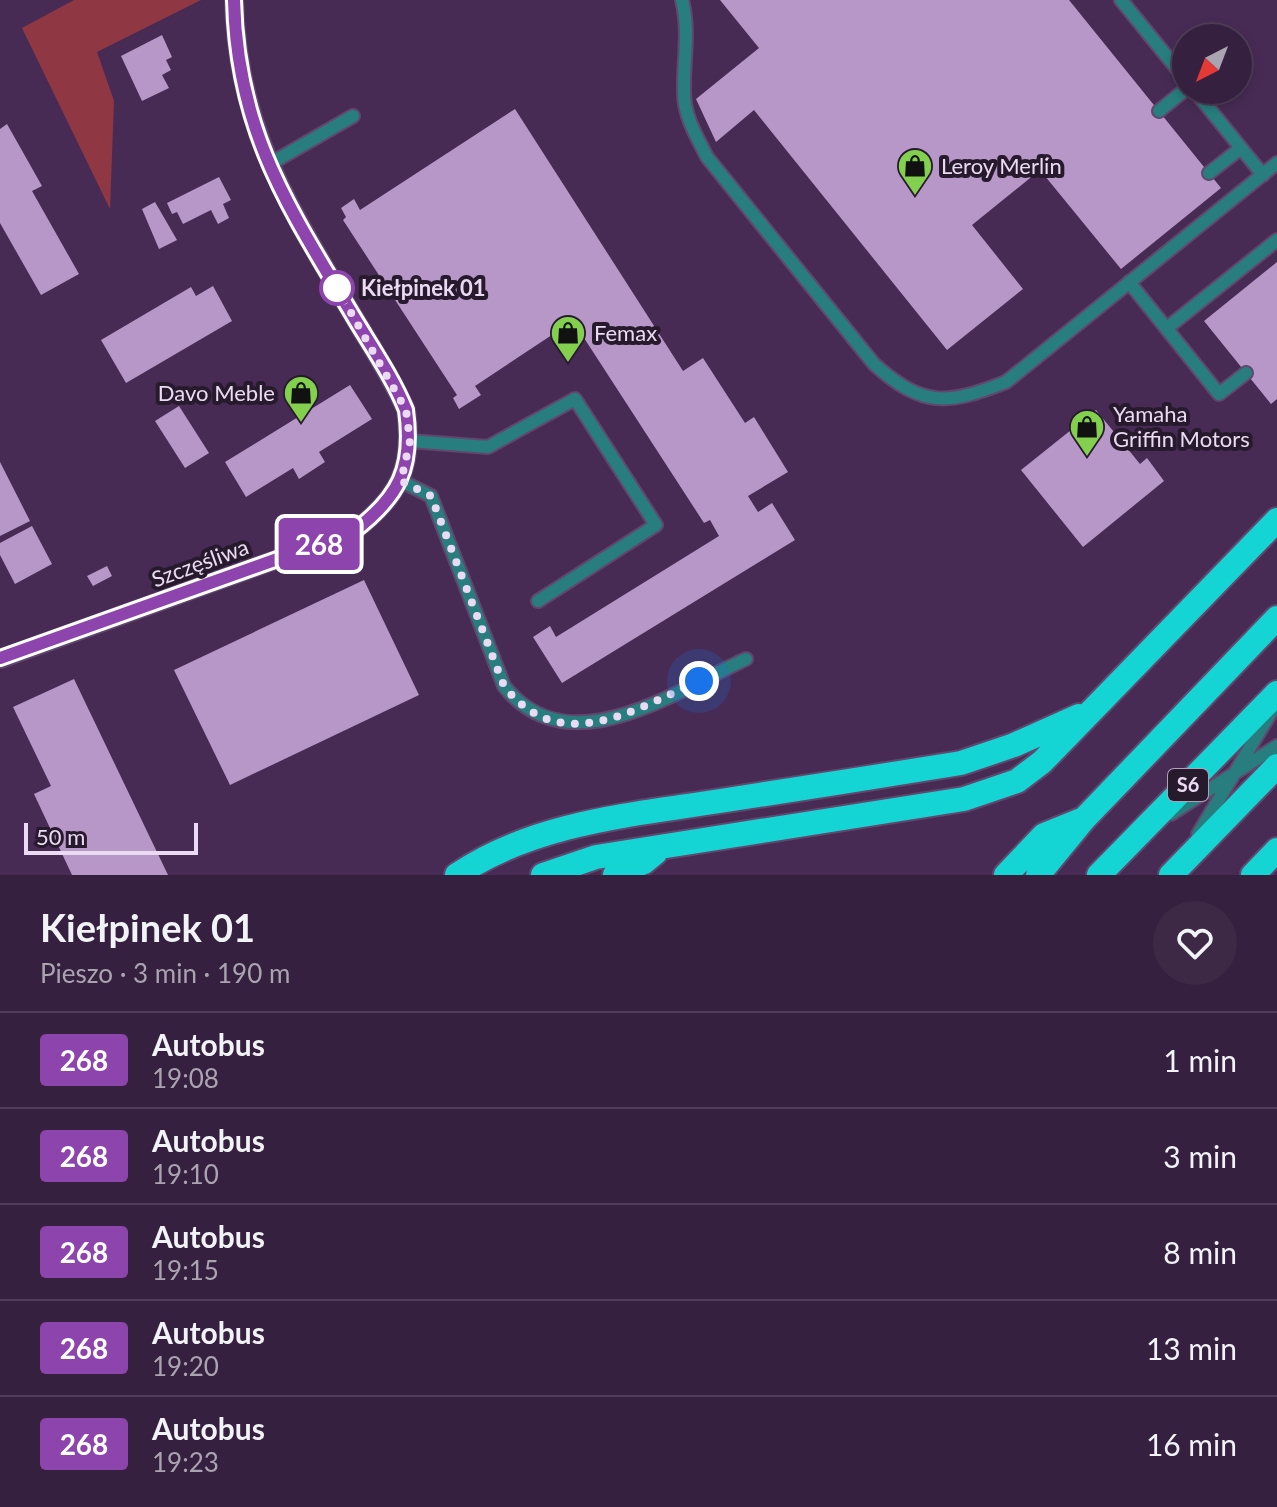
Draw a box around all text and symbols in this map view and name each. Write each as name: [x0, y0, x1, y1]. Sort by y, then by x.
north arrow: [1172, 24, 1252, 104]
map controls: [1172, 24, 1252, 104]
shop icon: Leroy Merlin: [896, 147, 934, 197]
place label: Leroy Merlin: [941, 152, 1062, 179]
marker: Kiełpinek 01: [320, 271, 354, 305]
place label: Kiełpinek 01: [361, 274, 486, 301]
shop icon: Femax: [549, 314, 587, 364]
place label: Femax: [594, 319, 657, 346]
shop icon: Davo Meble: [282, 374, 320, 424]
place label: Davo Meble: [158, 379, 275, 406]
place label: Yamaha Griffin Motors: [1113, 400, 1250, 452]
shop icon: Yamaha Griffin Motors: [1068, 408, 1106, 458]
line badge: 268: [273, 518, 365, 570]
text: 268: [295, 527, 343, 561]
street label: Szczęśliwa: [148, 533, 252, 593]
your location: [679, 661, 719, 701]
road number: S6: [1168, 769, 1208, 801]
scale bar: [24, 819, 198, 855]
text: 50 m: [36, 823, 85, 850]
button: heart: [1153, 901, 1237, 985]
text: Kiełpinek 01: [40, 904, 255, 950]
text: Pieszo · 3 min · 190 m: [40, 957, 290, 989]
text: Autobus: [152, 1026, 265, 1062]
text: 1 min: [1163, 1042, 1237, 1078]
text: 268: [60, 1043, 108, 1077]
text: 19:08: [152, 1062, 219, 1094]
text: Autobus: [152, 1122, 265, 1158]
text: 3 min: [1163, 1138, 1237, 1174]
text: 268: [60, 1139, 108, 1173]
text: 19:10: [152, 1158, 219, 1190]
text: Autobus: [152, 1218, 265, 1254]
text: 8 min: [1163, 1234, 1237, 1270]
text: 268: [60, 1235, 108, 1269]
text: 19:15: [152, 1254, 219, 1286]
text: Autobus: [152, 1314, 265, 1350]
text: 13 min: [1146, 1330, 1237, 1366]
text: 268: [60, 1331, 108, 1365]
text: 19:20: [152, 1350, 219, 1382]
text: Autobus: [152, 1410, 265, 1446]
text: 16 min: [1146, 1426, 1237, 1462]
text: 268: [60, 1427, 108, 1461]
text: 19:23: [152, 1446, 219, 1478]

